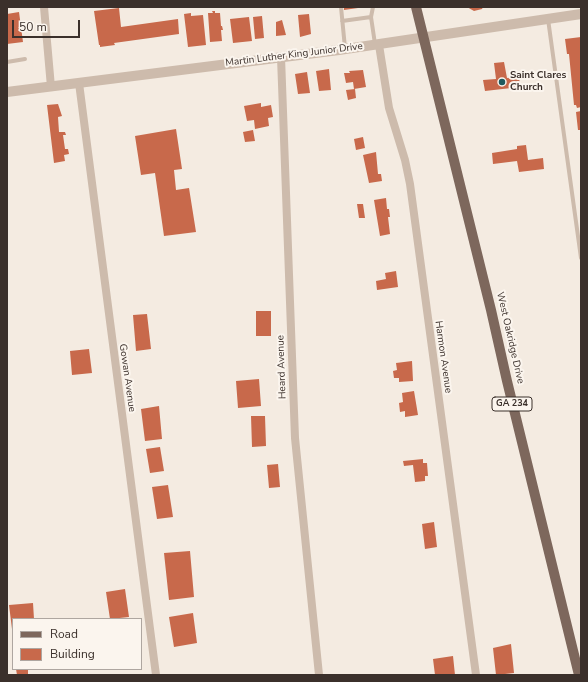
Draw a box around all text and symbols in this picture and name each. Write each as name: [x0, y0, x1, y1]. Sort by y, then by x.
scale bar: [14, 12, 82, 38]
text: 50 m: [19, 19, 47, 35]
street label: Martin Luther King Junior Drive: [225, 41, 363, 69]
place label: Saint Clares Church: [510, 70, 566, 94]
marker: Saint Clares Church: [497, 77, 507, 87]
street label: West Oakridge Drive: [494, 291, 526, 385]
street label: Harmon Avenue: [432, 320, 454, 394]
street label: Heard Avenue: [275, 335, 289, 399]
street label: Gowan Avenue: [116, 343, 138, 413]
road number: GA 234: [492, 397, 532, 411]
legend: [12, 618, 142, 670]
text: Road: [50, 626, 78, 642]
text: Building: [50, 646, 95, 662]

